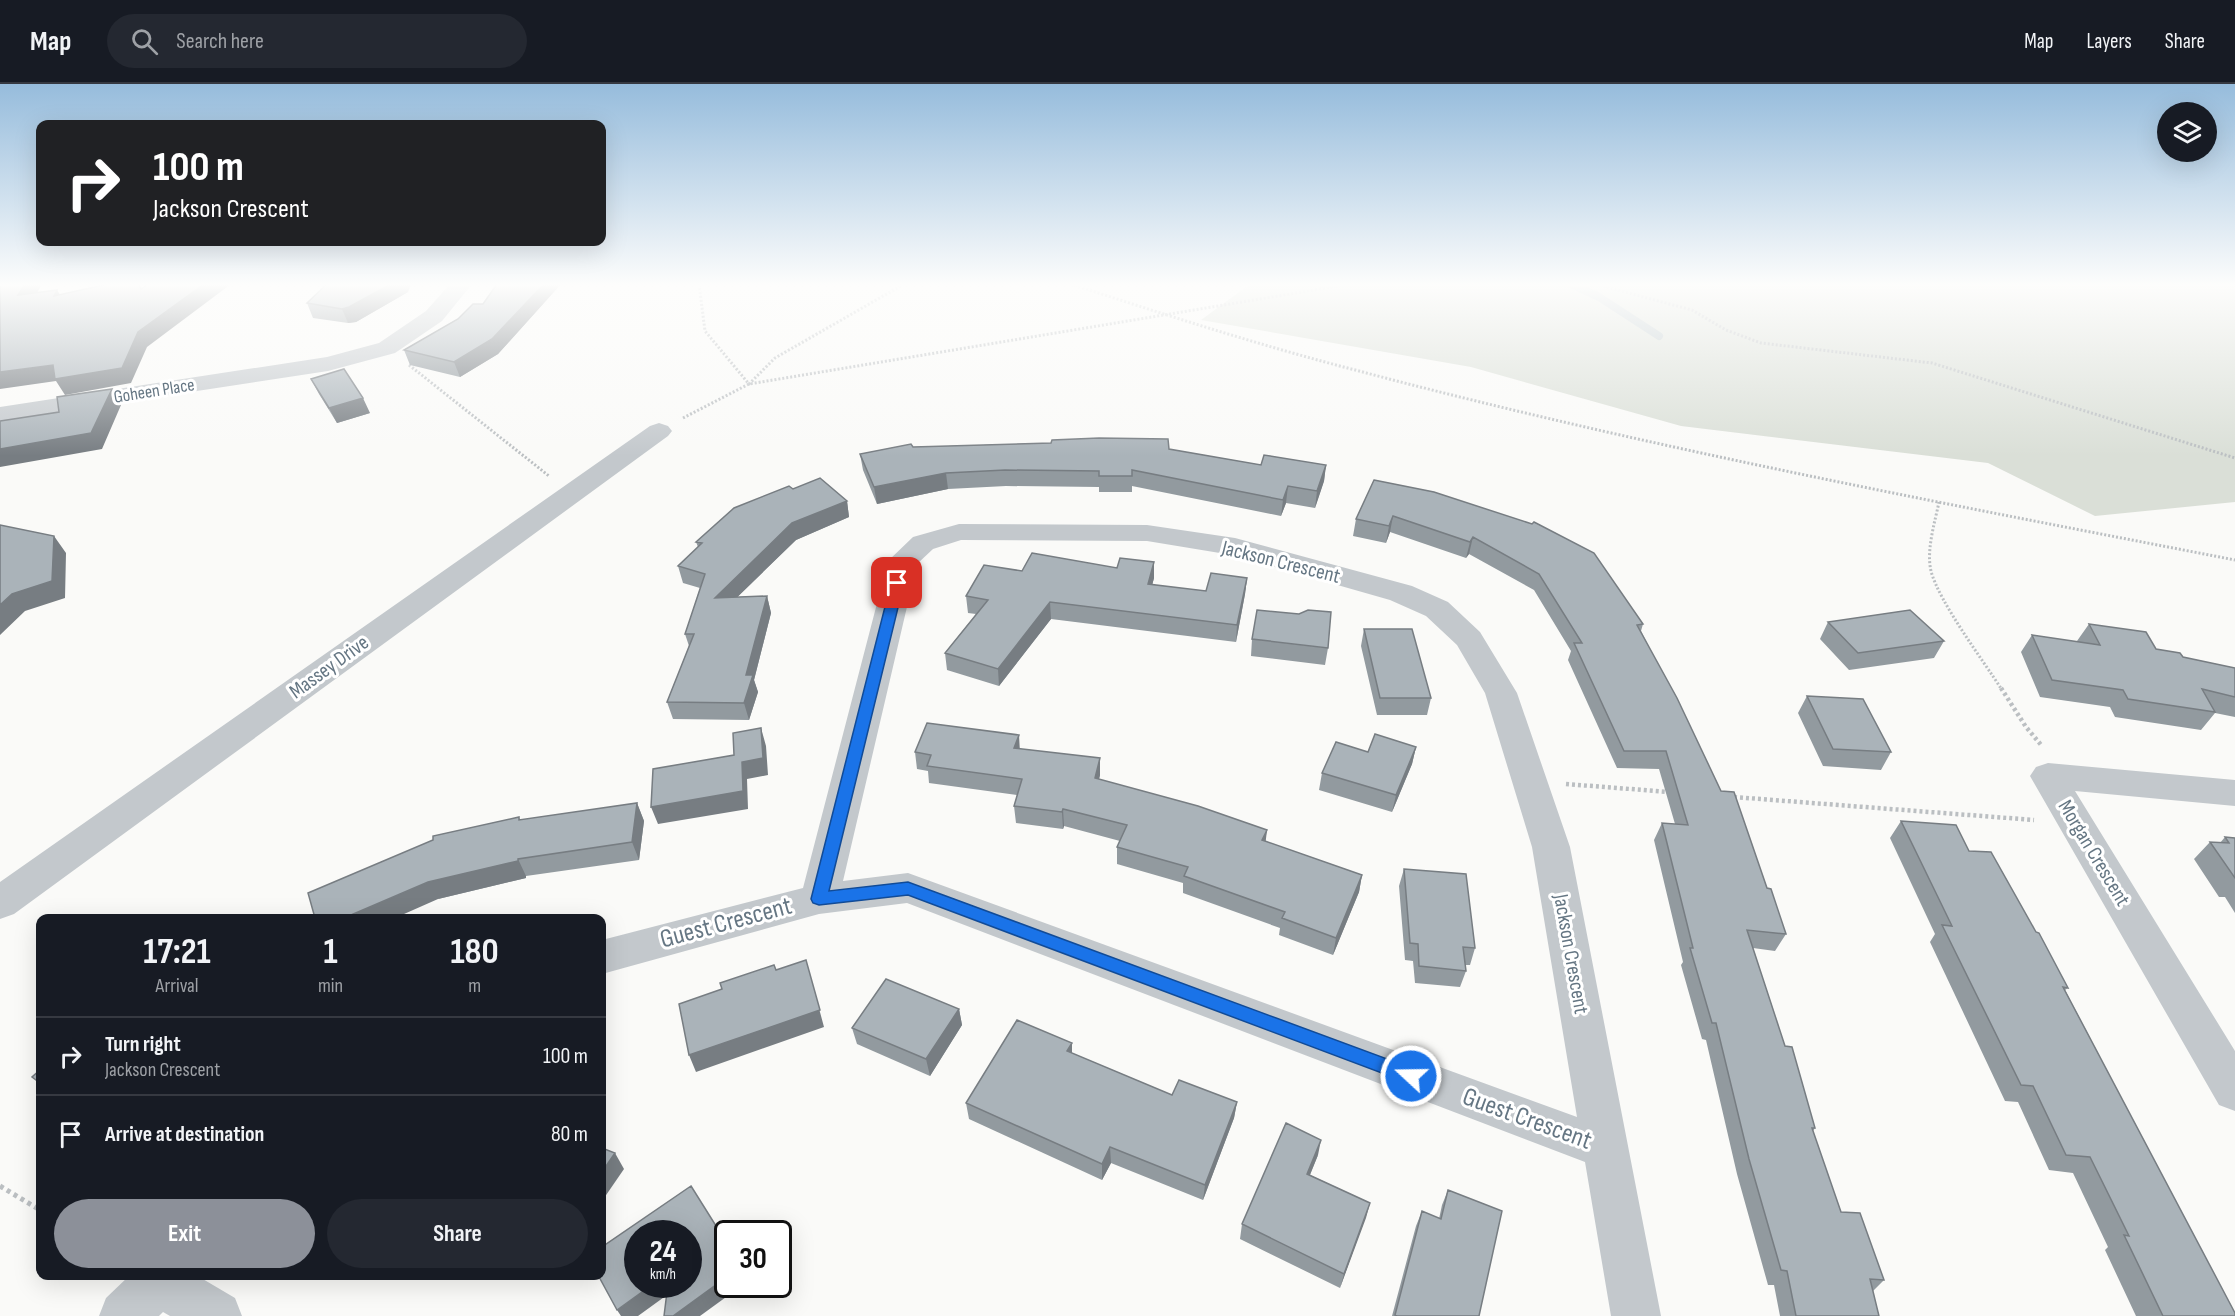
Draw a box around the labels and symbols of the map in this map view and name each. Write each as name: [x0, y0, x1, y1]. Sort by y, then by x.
street label: Goheen Place: [112, 374, 196, 408]
street label: Jackson Crescent: [1218, 535, 1343, 589]
pin: [871, 557, 922, 608]
street label: Massey Drive: [285, 630, 373, 704]
street label: Morgan Crescent: [2053, 795, 2135, 911]
street label: Guest Crescent: [657, 891, 795, 955]
street label: Jackson Crescent: [1548, 891, 1594, 1016]
position arrow: [1379, 1044, 1443, 1108]
street label: Guest Crescent: [1458, 1081, 1596, 1157]
speed limit sign: 30: [714, 1220, 792, 1298]

